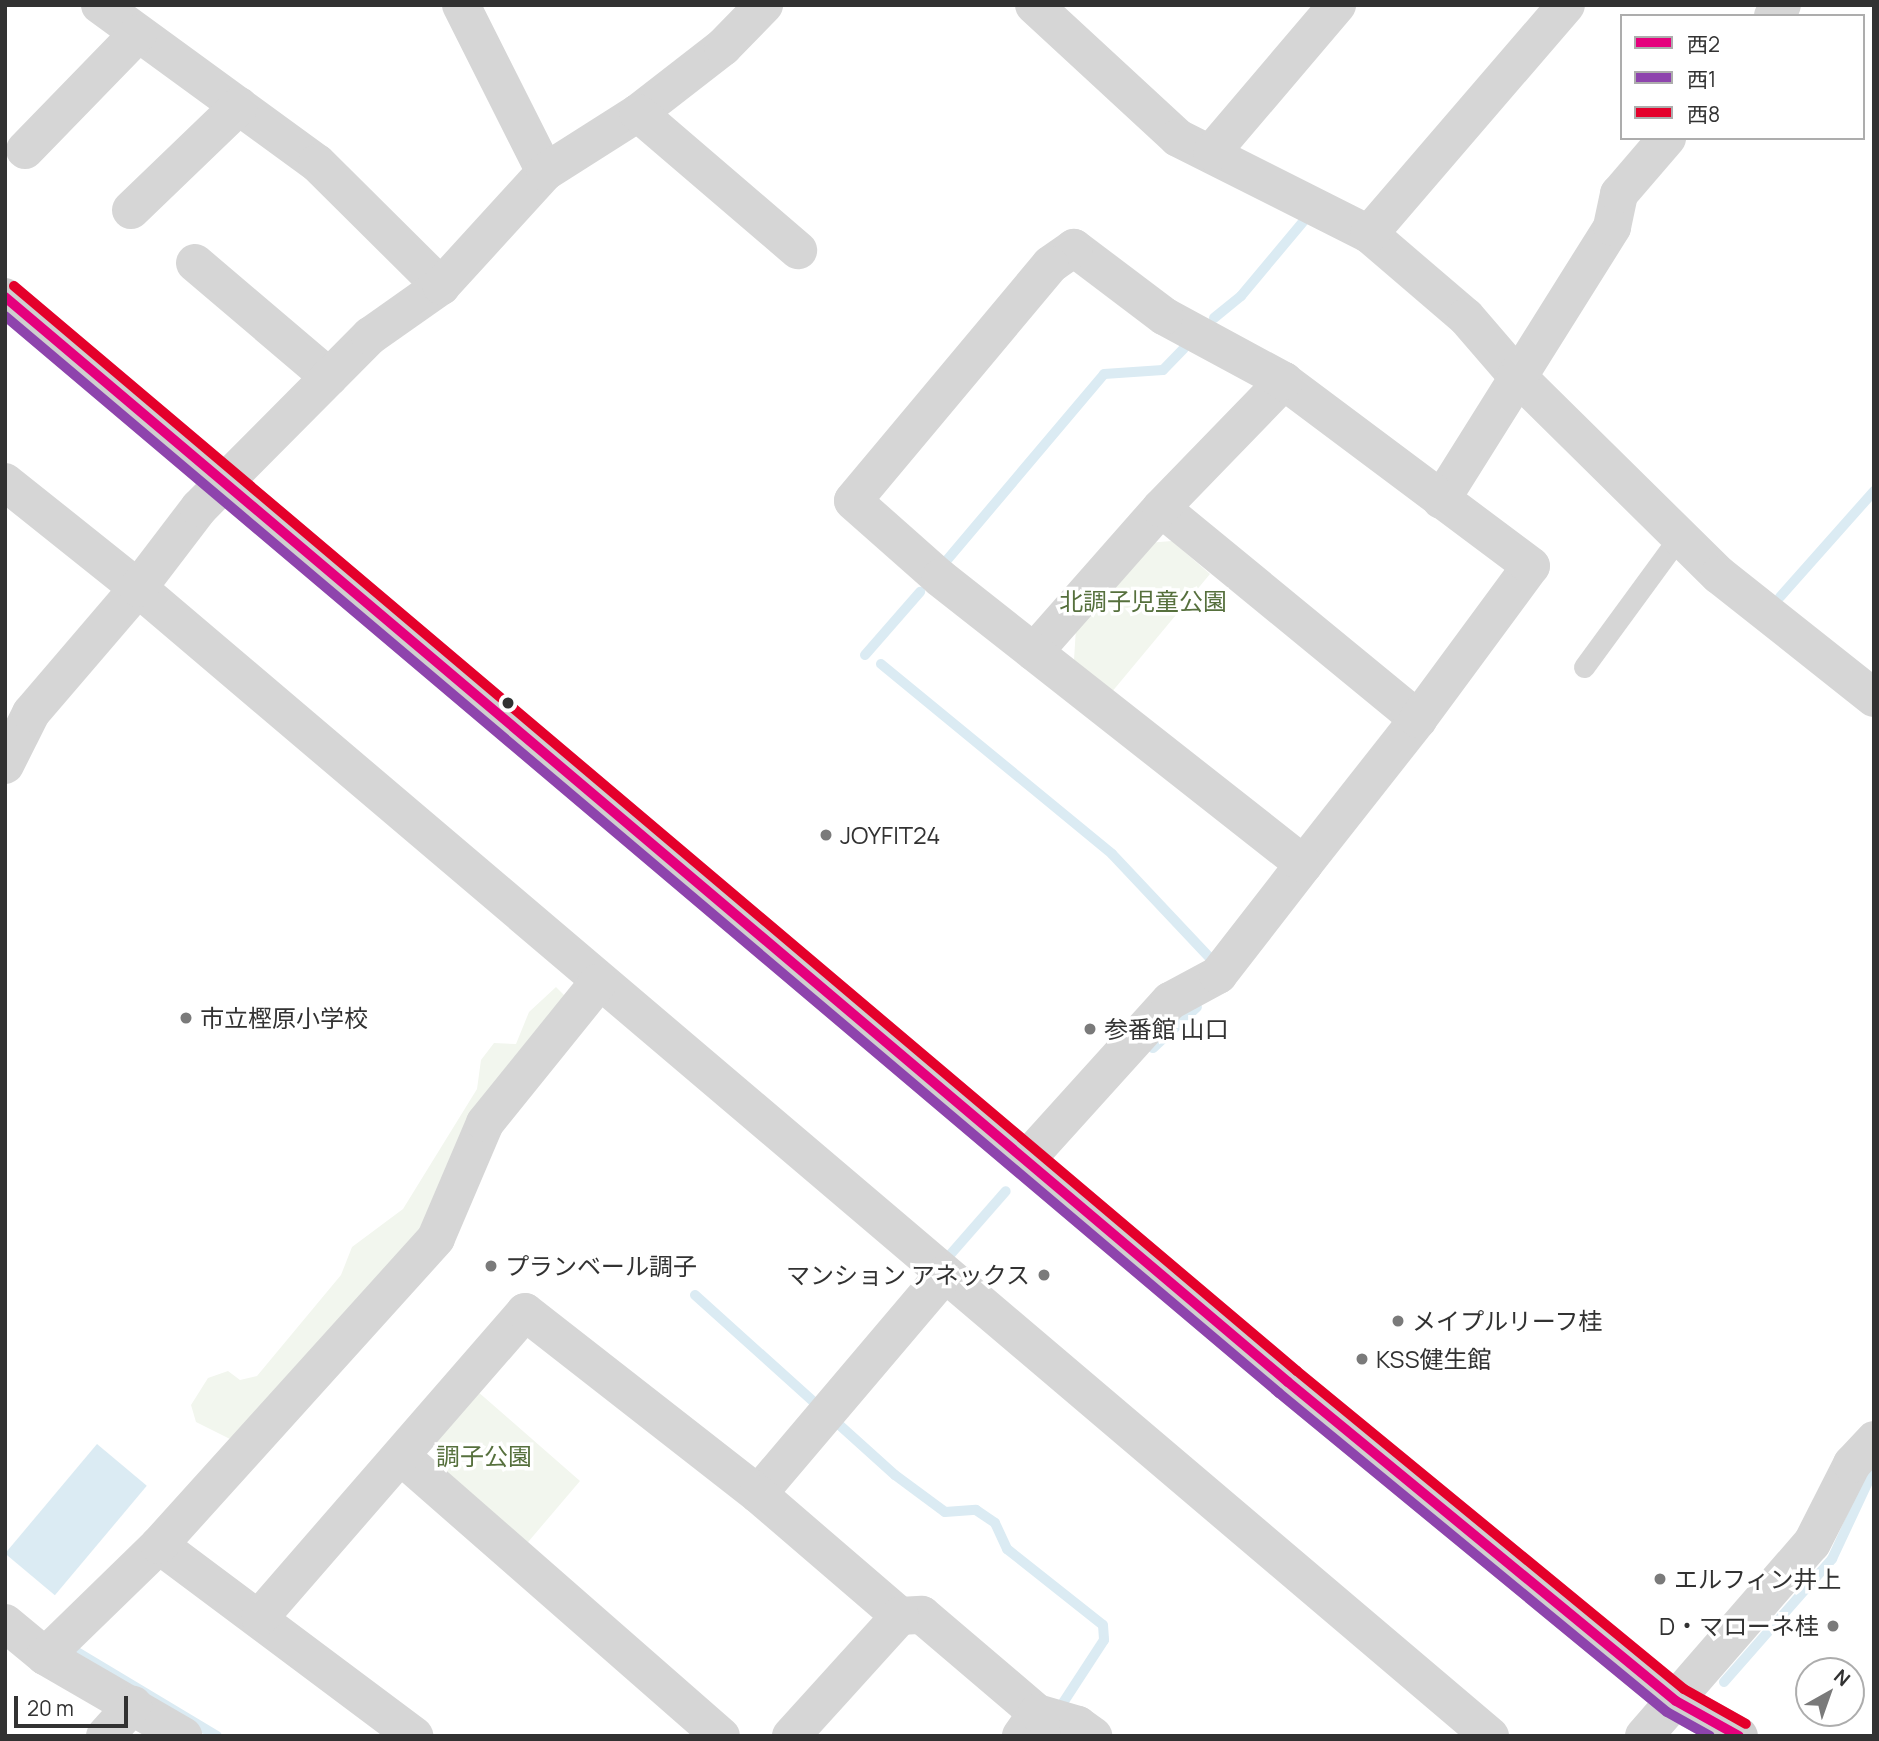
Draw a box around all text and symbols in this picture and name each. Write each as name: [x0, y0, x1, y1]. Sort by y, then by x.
legend: [1620, 14, 1865, 140]
text: 西2: [1687, 30, 1720, 58]
text: 西1: [1687, 65, 1716, 93]
text: 西8: [1687, 100, 1720, 128]
park label: 北調子児童公園: [1059, 587, 1227, 615]
unlabelled marker: [501, 696, 515, 710]
place label: JOYFIT24: [840, 821, 940, 849]
marker: JOYFIT24: [818, 827, 834, 843]
place label: 市立樫原小学校: [200, 1004, 368, 1032]
marker: 市立樫原小学校: [178, 1010, 194, 1026]
place label: 参番館 山口: [1104, 1015, 1229, 1043]
marker: 参番館 山口: [1082, 1021, 1098, 1037]
place label: プランベール調子: [505, 1252, 697, 1280]
marker: プランベール調子: [483, 1258, 499, 1274]
place label: マンション アネックス: [785, 1261, 1030, 1289]
marker: マンション アネックス: [1036, 1267, 1052, 1283]
place label: メイプルリーフ桂: [1412, 1307, 1604, 1335]
marker: メイプルリーフ桂: [1390, 1313, 1406, 1329]
place label: KSS健生館: [1376, 1345, 1491, 1373]
marker: KSS健生館: [1354, 1351, 1370, 1367]
park label: 調子公園: [436, 1442, 532, 1470]
place label: エルフィン井上: [1674, 1565, 1842, 1593]
marker: エルフィン井上: [1652, 1571, 1668, 1587]
place label: D・マローネ桂: [1659, 1612, 1819, 1640]
marker: D・マローネ桂: [1825, 1618, 1841, 1634]
north arrow: [1795, 1657, 1865, 1727]
text: N: [1829, 1663, 1856, 1692]
scale bar: [18, 1682, 131, 1726]
text: 20 m: [27, 1694, 74, 1722]

